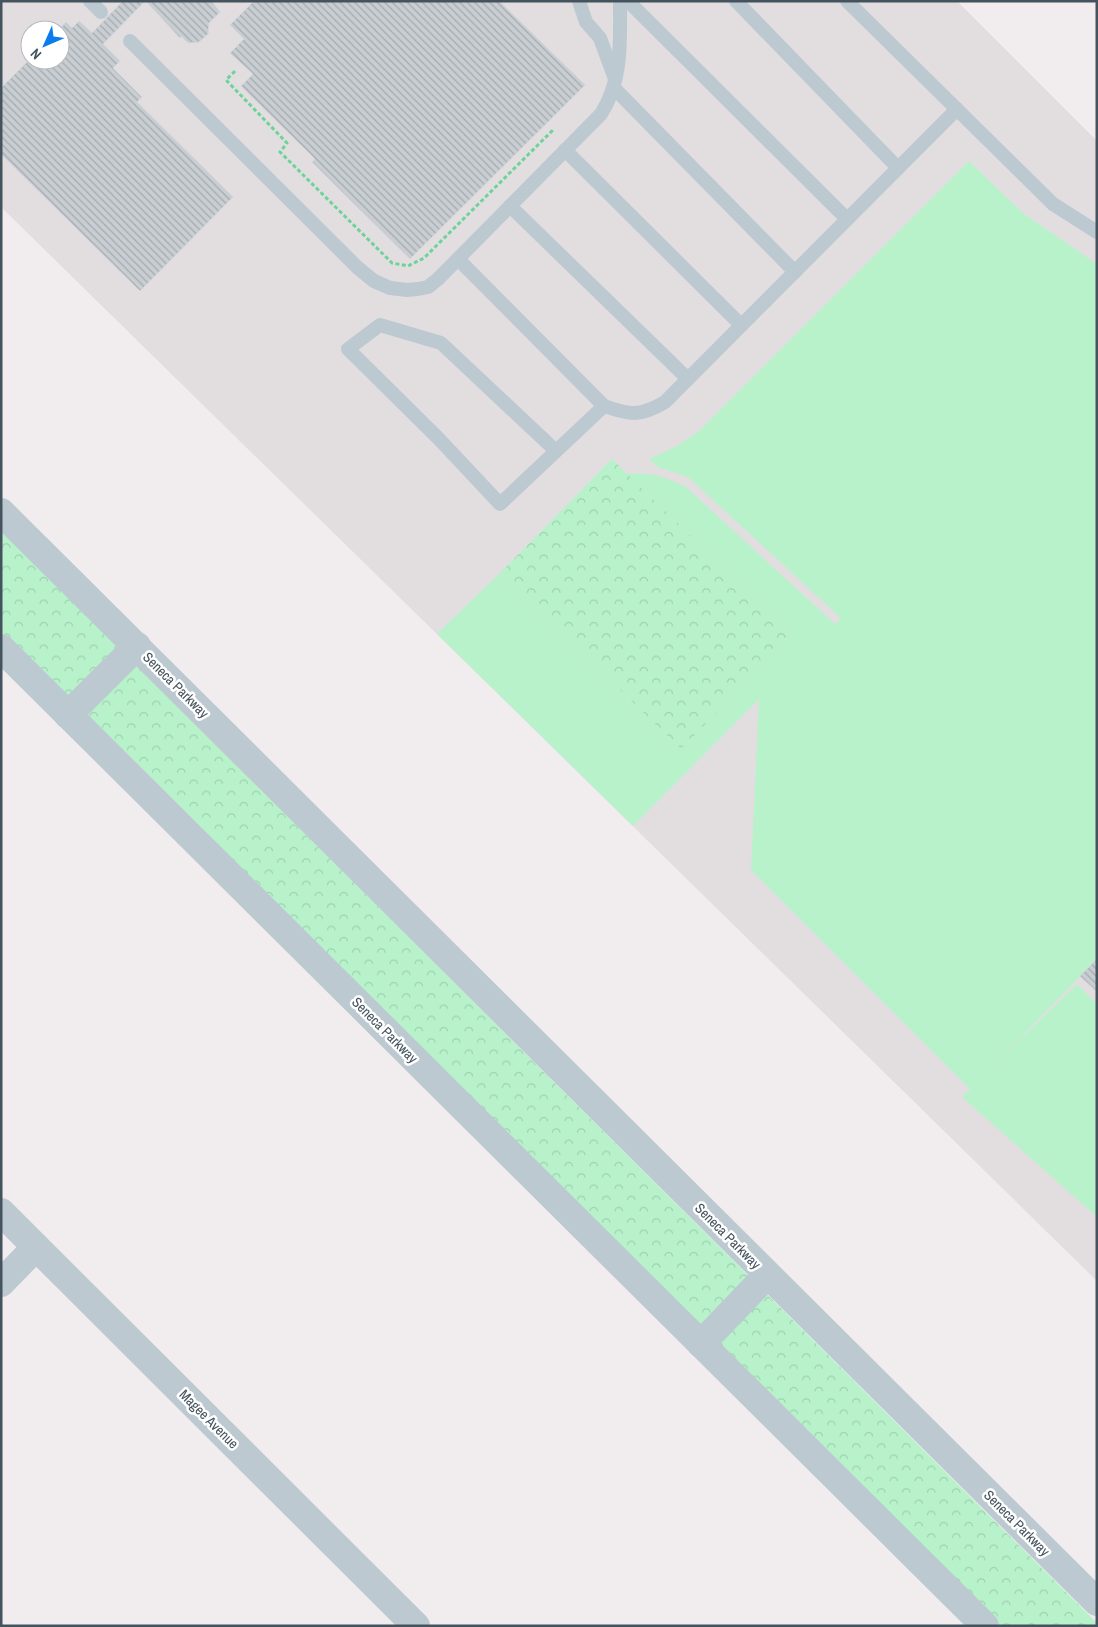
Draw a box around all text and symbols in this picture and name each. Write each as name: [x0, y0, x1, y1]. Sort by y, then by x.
north arrow: [20, 20, 70, 70]
text: N: [27, 45, 45, 63]
street label: Seneca Parkway: [139, 648, 213, 722]
street label: Seneca Parkway: [348, 993, 422, 1067]
street label: Seneca Parkway: [691, 1199, 765, 1273]
street label: Magee Avenue: [176, 1386, 242, 1452]
street label: Seneca Parkway: [980, 1486, 1054, 1560]

